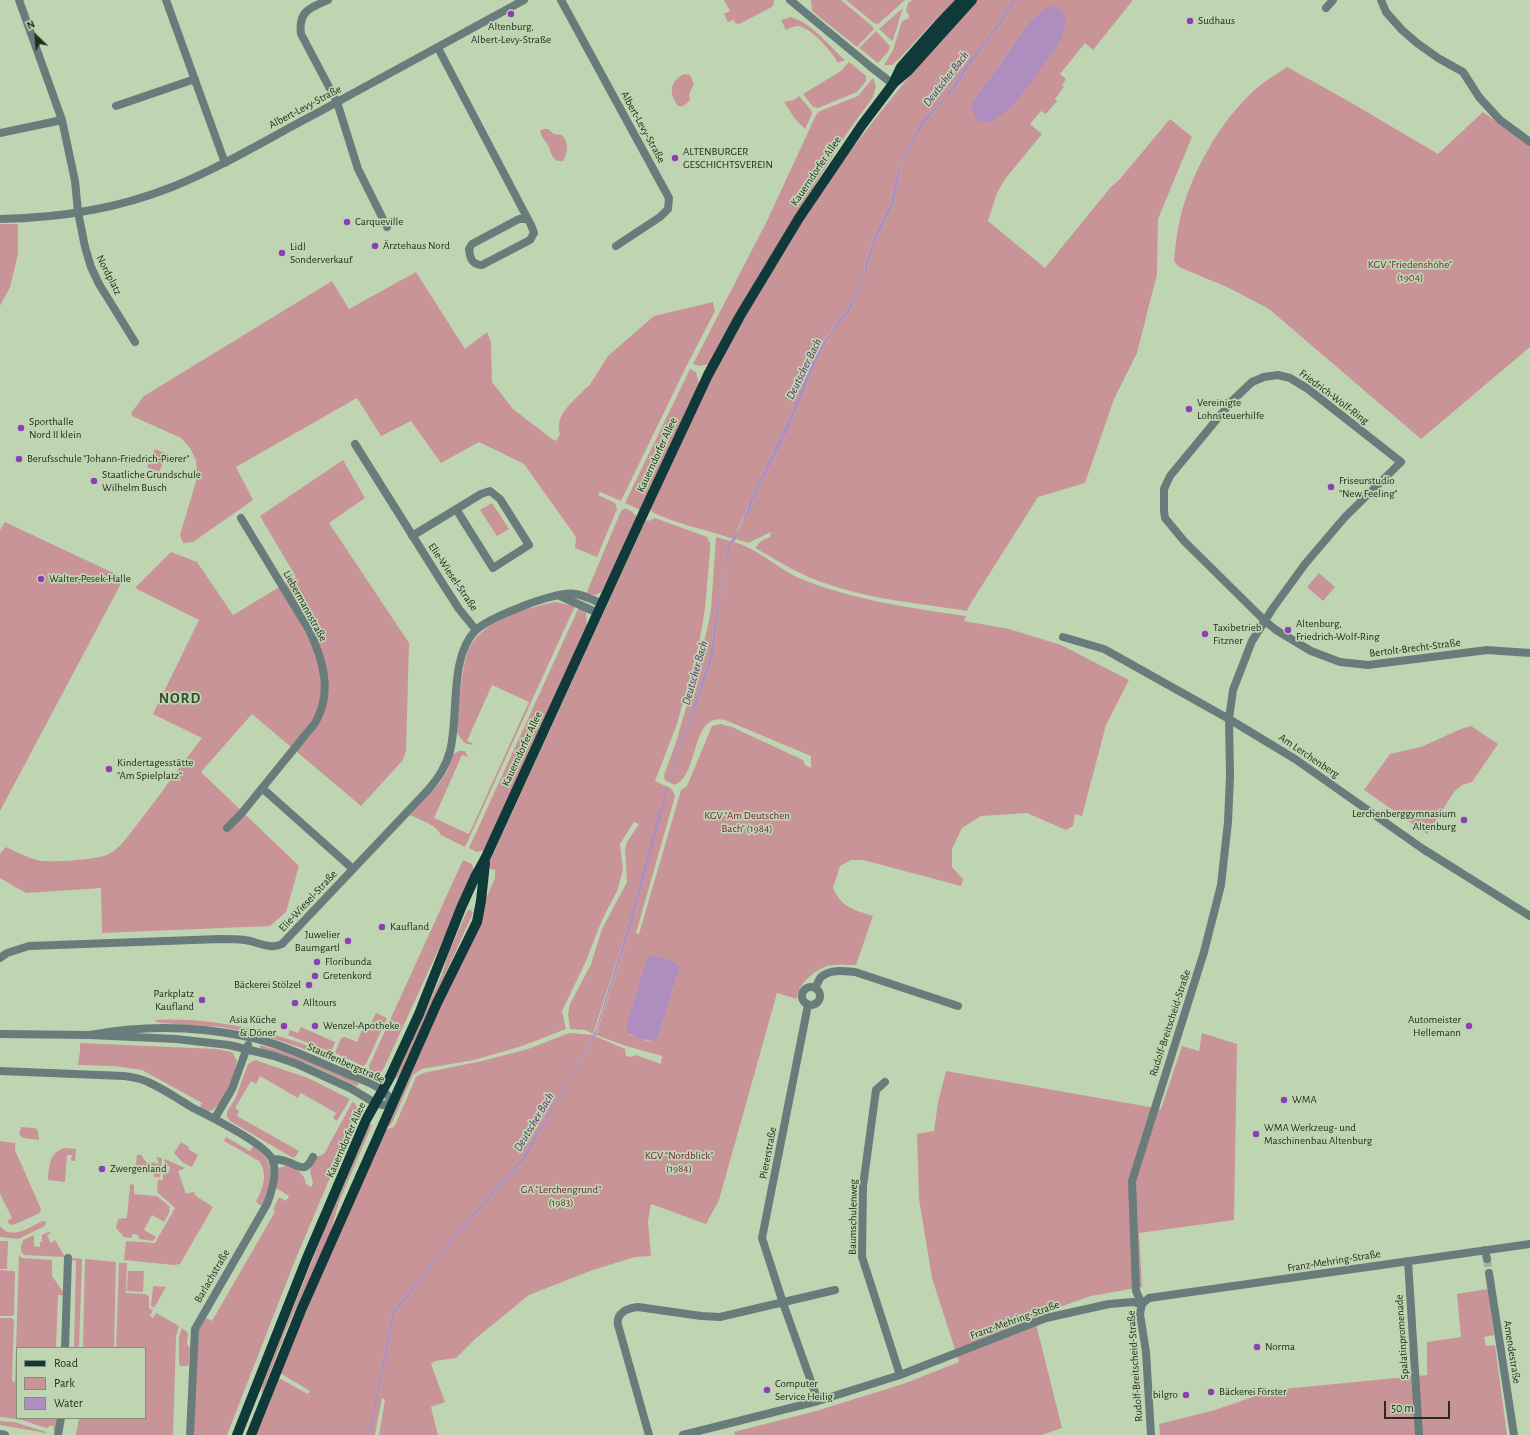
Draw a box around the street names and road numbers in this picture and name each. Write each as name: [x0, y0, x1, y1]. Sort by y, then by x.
street label: Albert-Levy-Straße: [267, 82, 343, 132]
street label: Albert-Levy-Straße: [618, 89, 668, 165]
street label: Kauerndorfer Allee: [788, 134, 844, 208]
street label: Nordplatz: [93, 253, 125, 297]
street label: Friedrich-Wolf-Ring: [1297, 367, 1371, 427]
street label: Kauerndorfer Allee: [634, 416, 680, 494]
street label: Elie-Wiesel-Straße: [425, 540, 481, 614]
street label: Liebermannstraße: [280, 568, 330, 644]
street label: Bertolt-Brecht-Straße: [1369, 636, 1461, 660]
street label: Kauerndorfer Allee: [499, 710, 545, 788]
street label: Am Lerchenberg: [1276, 731, 1342, 781]
street label: Elie-Wiesel-Straße: [276, 867, 340, 935]
street label: Rudolf-Breitscheid-Straße: [1146, 968, 1194, 1078]
street label: Stauffenbergstraße: [305, 1040, 387, 1086]
street label: Kauerndorfer Allee: [324, 1100, 368, 1180]
street label: Piererstraße: [756, 1126, 780, 1180]
street label: Baumschulenweg: [846, 1179, 860, 1255]
street label: Barlachstraße: [191, 1247, 233, 1305]
street label: Franz-Mehring-Straße: [1286, 1247, 1382, 1275]
street label: Spalatinpromenade: [1392, 1294, 1412, 1380]
street label: Franz-Mehring-Straße: [968, 1298, 1062, 1342]
street label: Rudolf-Breitscheid-Straße: [1125, 1310, 1145, 1422]
street label: Amendestraße: [1500, 1319, 1524, 1385]

